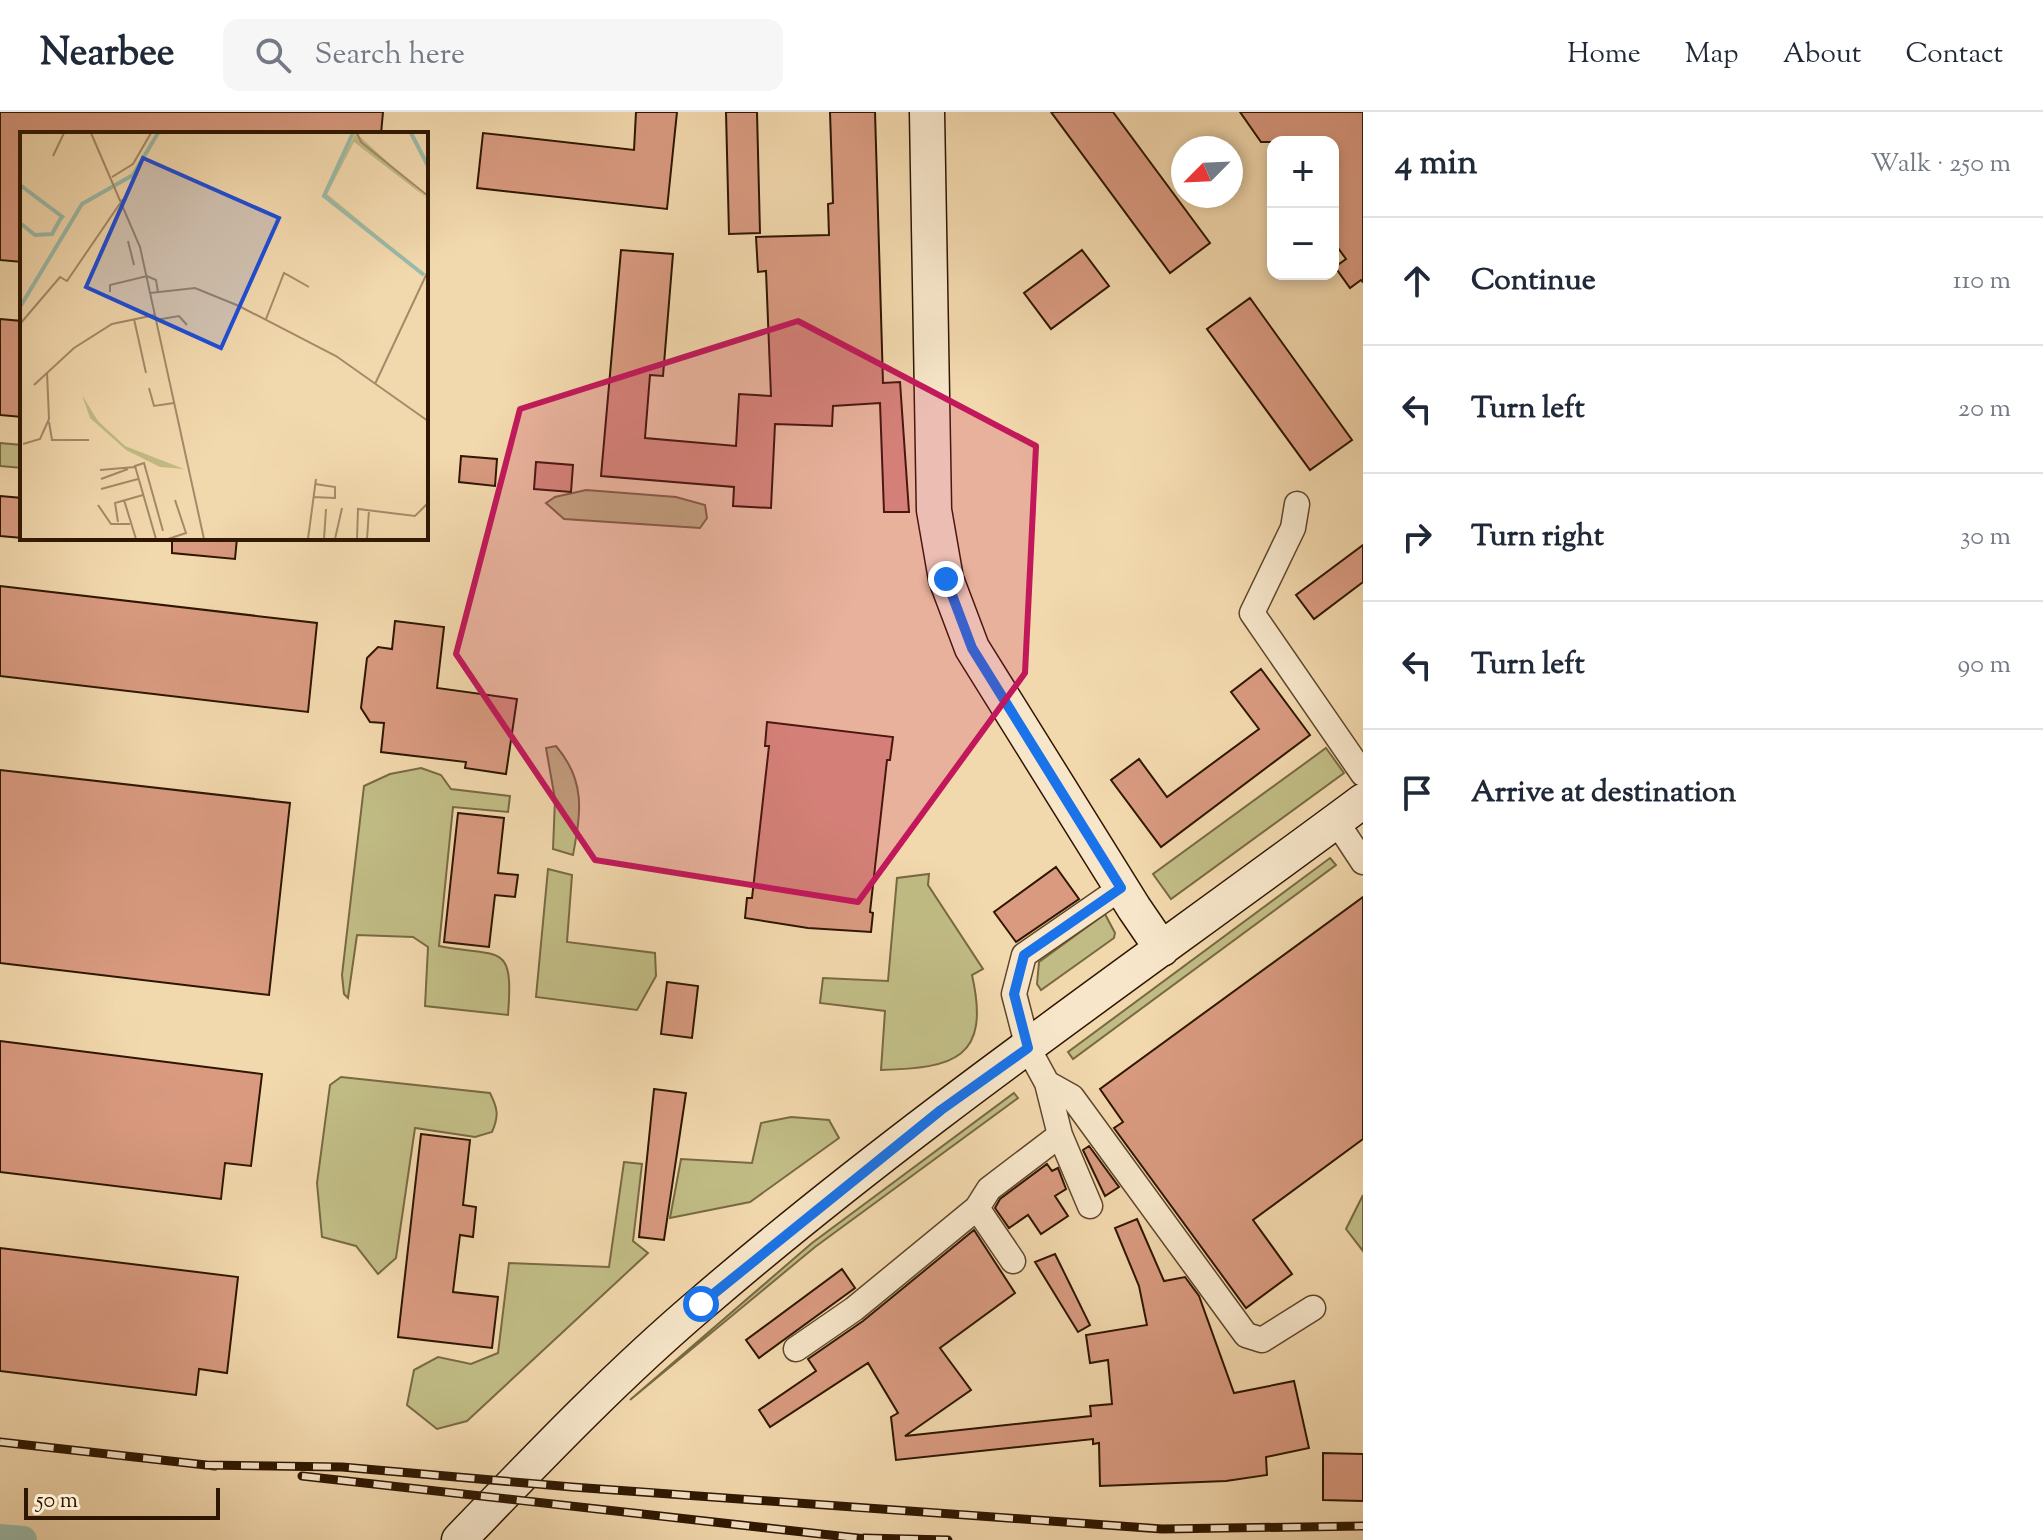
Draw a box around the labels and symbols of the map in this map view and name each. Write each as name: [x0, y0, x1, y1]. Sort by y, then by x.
inset map: [20, 132, 428, 540]
north arrow: [1171, 136, 1243, 208]
route end: [928, 561, 964, 597]
route start: [683, 1286, 719, 1322]
scale bar: [24, 1484, 220, 1520]

